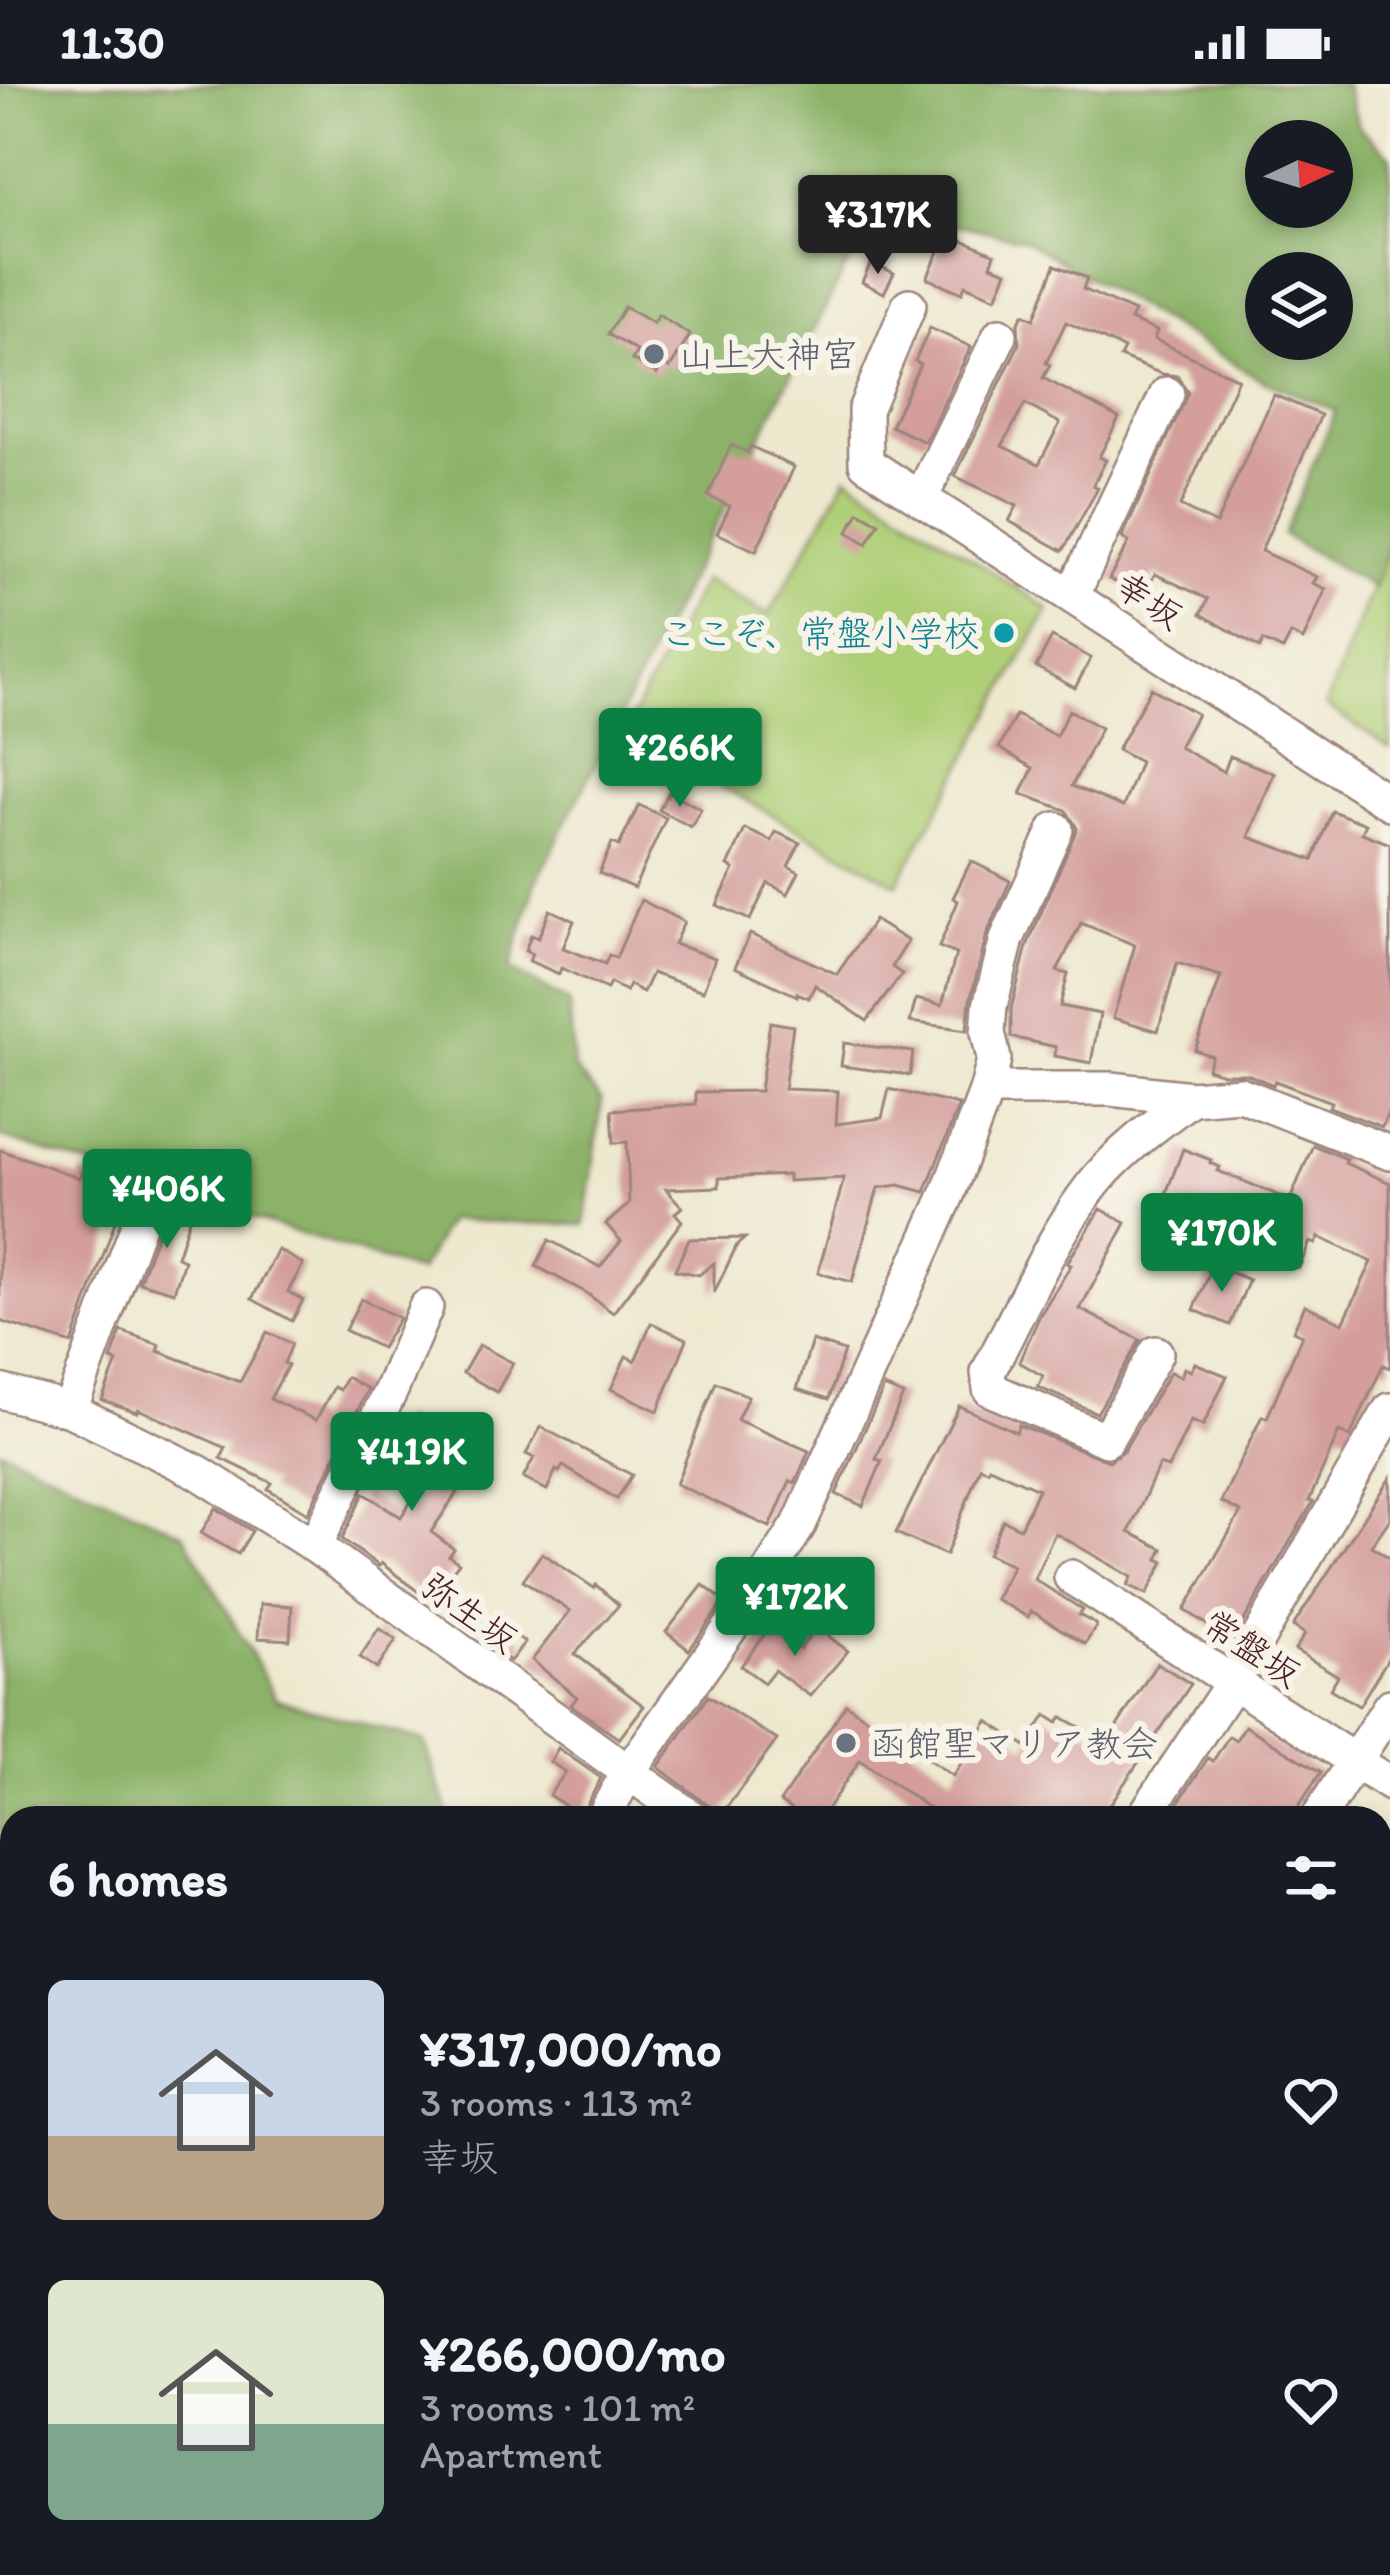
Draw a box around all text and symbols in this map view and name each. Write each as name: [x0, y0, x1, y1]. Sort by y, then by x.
text: 11:30: [60, 15, 165, 69]
north arrow: [1245, 120, 1353, 228]
map controls: [1245, 120, 1353, 360]
pin: ¥317K: [794, 175, 962, 277]
text: ¥317K: [825, 190, 931, 237]
button: layers: [1245, 252, 1353, 360]
place label: 山上大神宮: [678, 333, 858, 376]
marker: 山上大神宮: [641, 341, 667, 367]
street label: 幸坂: [1107, 563, 1191, 638]
place label: ここぞ、常盤小学校: [660, 612, 980, 655]
marker: ここぞ、常盤小学校: [991, 620, 1017, 646]
pin: ¥266K: [596, 708, 764, 810]
text: ¥266K: [626, 723, 734, 770]
pin: ¥406K: [83, 1149, 251, 1251]
text: ¥406K: [110, 1164, 224, 1211]
pin: ¥170K: [1138, 1193, 1306, 1295]
text: ¥170K: [1168, 1208, 1276, 1255]
pin: ¥419K: [328, 1412, 496, 1514]
text: ¥419K: [358, 1427, 466, 1474]
pin: ¥172K: [711, 1557, 879, 1659]
street label: 弥生坂: [413, 1563, 526, 1662]
text: ¥172K: [743, 1572, 847, 1619]
street label: 常盤坂: [1195, 1601, 1309, 1696]
place label: 函館聖マリア教会: [870, 1722, 1158, 1765]
marker: 函館聖マリア教会: [833, 1730, 859, 1756]
icon: filters: [1278, 1845, 1344, 1911]
text: 6 homes: [48, 1848, 228, 1909]
text: ¥317,000/mo: [420, 2018, 722, 2079]
icon: home: [144, 2028, 288, 2172]
icon: heart: [1278, 2067, 1344, 2133]
text: 3 rooms · 113 m²: [420, 2079, 692, 2126]
text: 幸坂: [420, 2134, 498, 2181]
text: ¥266,000/mo: [420, 2323, 726, 2384]
icon: home: [144, 2328, 288, 2472]
icon: heart: [1278, 2367, 1344, 2433]
text: 3 rooms · 101 m²: [420, 2384, 695, 2431]
text: Apartment: [420, 2431, 602, 2478]

